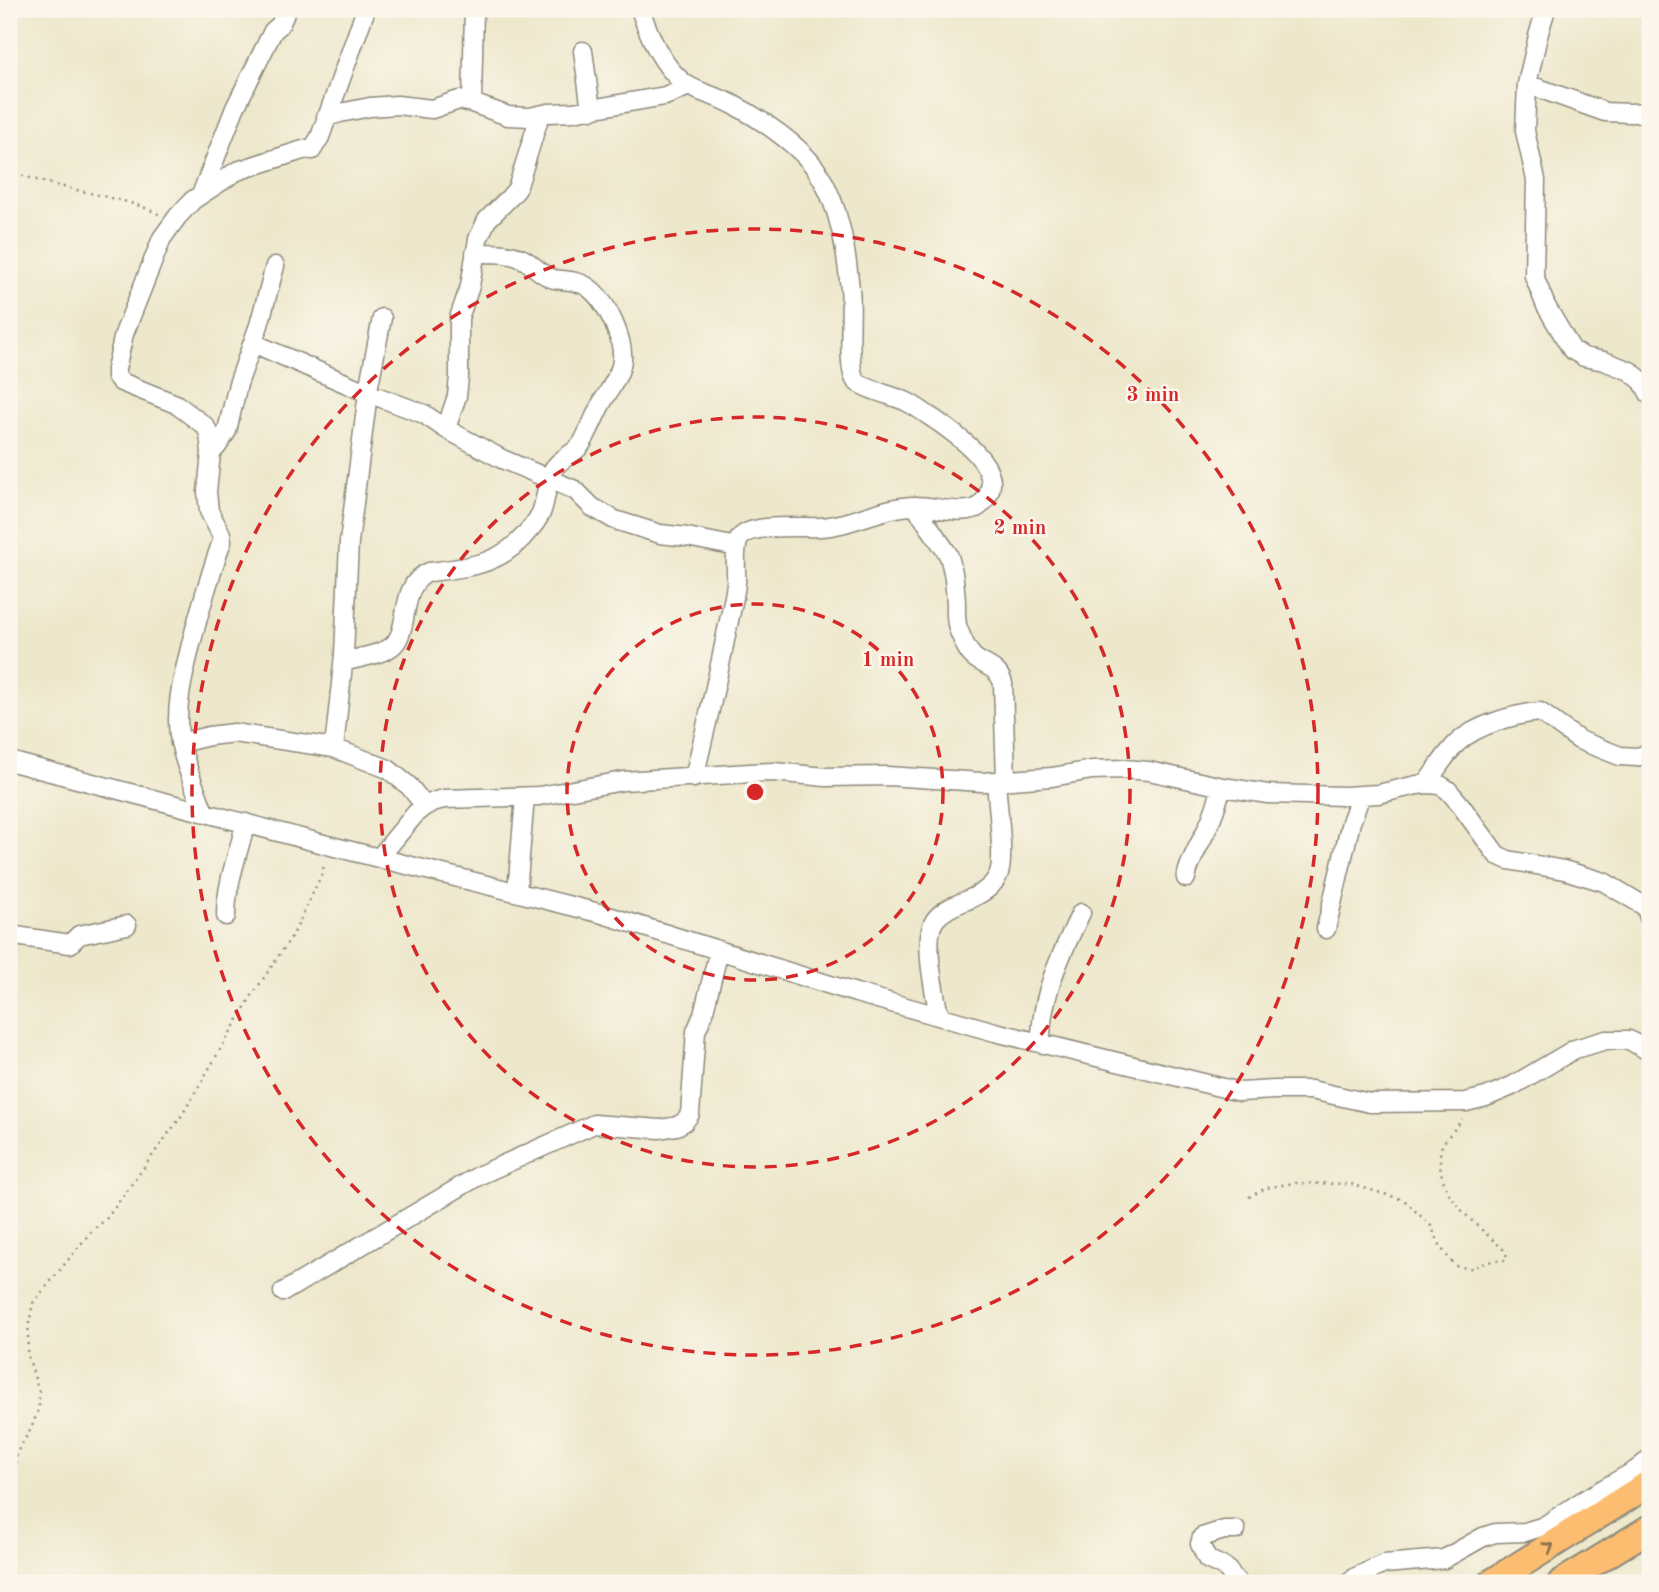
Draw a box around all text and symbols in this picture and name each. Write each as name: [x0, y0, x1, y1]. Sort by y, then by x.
text: 3 min: [1127, 385, 1179, 406]
text: 2 min: [994, 518, 1046, 539]
text: 1 min: [862, 650, 914, 671]
centre of rings: [743, 780, 767, 804]
one-way arrow: [1542, 1542, 1555, 1555]

